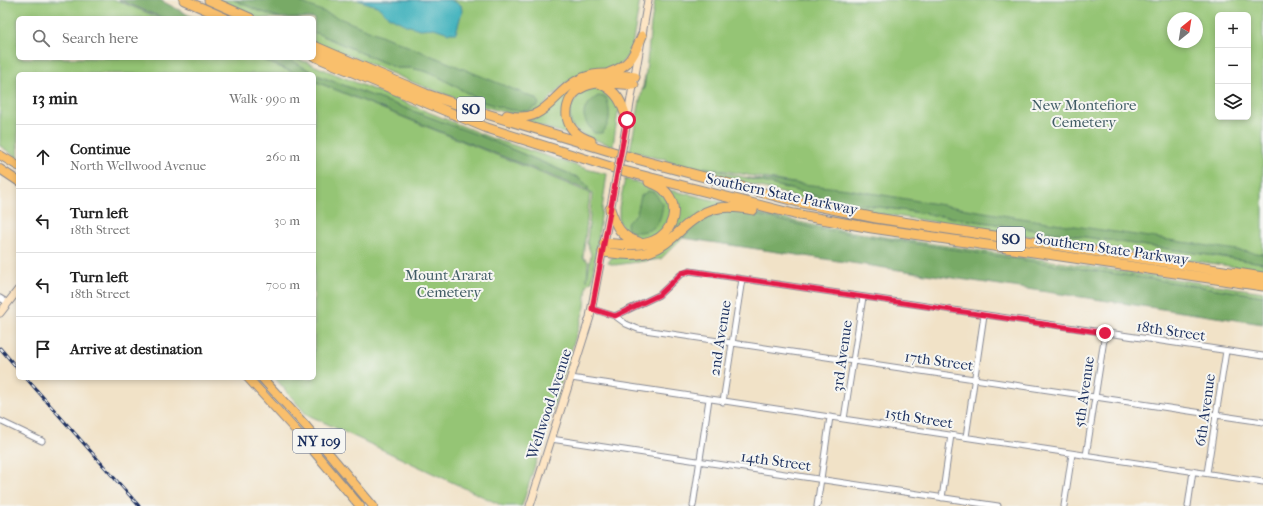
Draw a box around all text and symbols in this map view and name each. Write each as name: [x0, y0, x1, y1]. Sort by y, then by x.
north arrow: [1167, 12, 1203, 48]
map controls: [1215, 12, 1251, 120]
button: +: [1215, 12, 1251, 48]
search box: [16, 16, 316, 60]
icon: search: [30, 27, 52, 49]
text: Search here: [62, 29, 138, 47]
button: −: [1215, 48, 1251, 84]
button: layers: [1215, 84, 1251, 120]
text: 13 min: [32, 88, 78, 108]
text: Walk · 990 m: [229, 91, 300, 106]
park label: New Montefiore Cemetery: [1032, 96, 1137, 131]
road number: SO: [457, 97, 485, 121]
route start: [618, 111, 636, 129]
text: Continue: [70, 140, 130, 158]
icon: ahead: [32, 146, 54, 168]
text: 260 m: [266, 149, 300, 164]
text: North Wellwood Avenue: [70, 158, 206, 173]
street label: Southern State Parkway: [705, 169, 860, 219]
text: Turn left: [70, 204, 128, 222]
icon: left: [32, 210, 54, 232]
text: 30 m: [274, 213, 300, 228]
text: 18th Street: [70, 222, 130, 237]
road number: SO: [997, 227, 1025, 251]
street label: Southern State Parkway: [1034, 229, 1191, 269]
park label: Mount Ararat Cemetery: [405, 266, 494, 301]
text: Turn left: [70, 268, 128, 286]
icon: left: [32, 274, 54, 296]
text: 700 m: [266, 277, 300, 292]
text: 18th Street: [70, 286, 130, 301]
street label: 2nd Avenue: [705, 298, 735, 377]
street label: 18th Street: [1135, 317, 1207, 345]
street label: 3rd Avenue: [828, 318, 856, 393]
route end: [1096, 324, 1114, 342]
icon: arrive: [32, 338, 54, 360]
text: Arrive at destination: [70, 340, 202, 358]
street label: Wellwood Avenue: [522, 346, 576, 462]
street label: 17th Street: [903, 347, 975, 375]
street label: 5th Avenue: [1070, 355, 1098, 429]
street label: 6th Avenue: [1191, 372, 1219, 448]
street label: 15th Street: [884, 404, 955, 432]
road number: NY 109: [293, 429, 345, 453]
street label: 14th Street: [740, 447, 813, 475]

